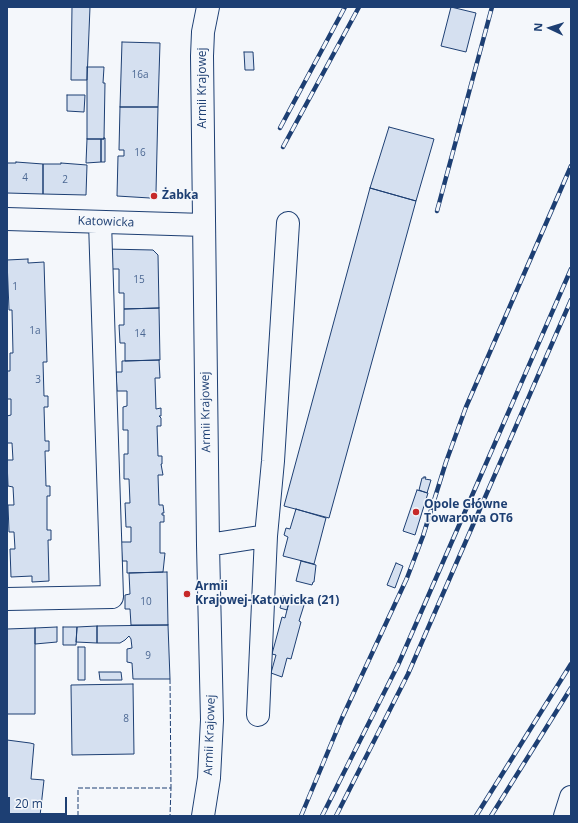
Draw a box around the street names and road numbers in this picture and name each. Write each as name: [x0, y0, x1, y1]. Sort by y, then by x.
street label: Armii Krajowej: [196, 47, 210, 129]
street label: Katowicka: [77, 214, 135, 230]
street label: Armii Krajowej: [198, 371, 214, 453]
street label: Armii Krajowej: [201, 694, 219, 776]

